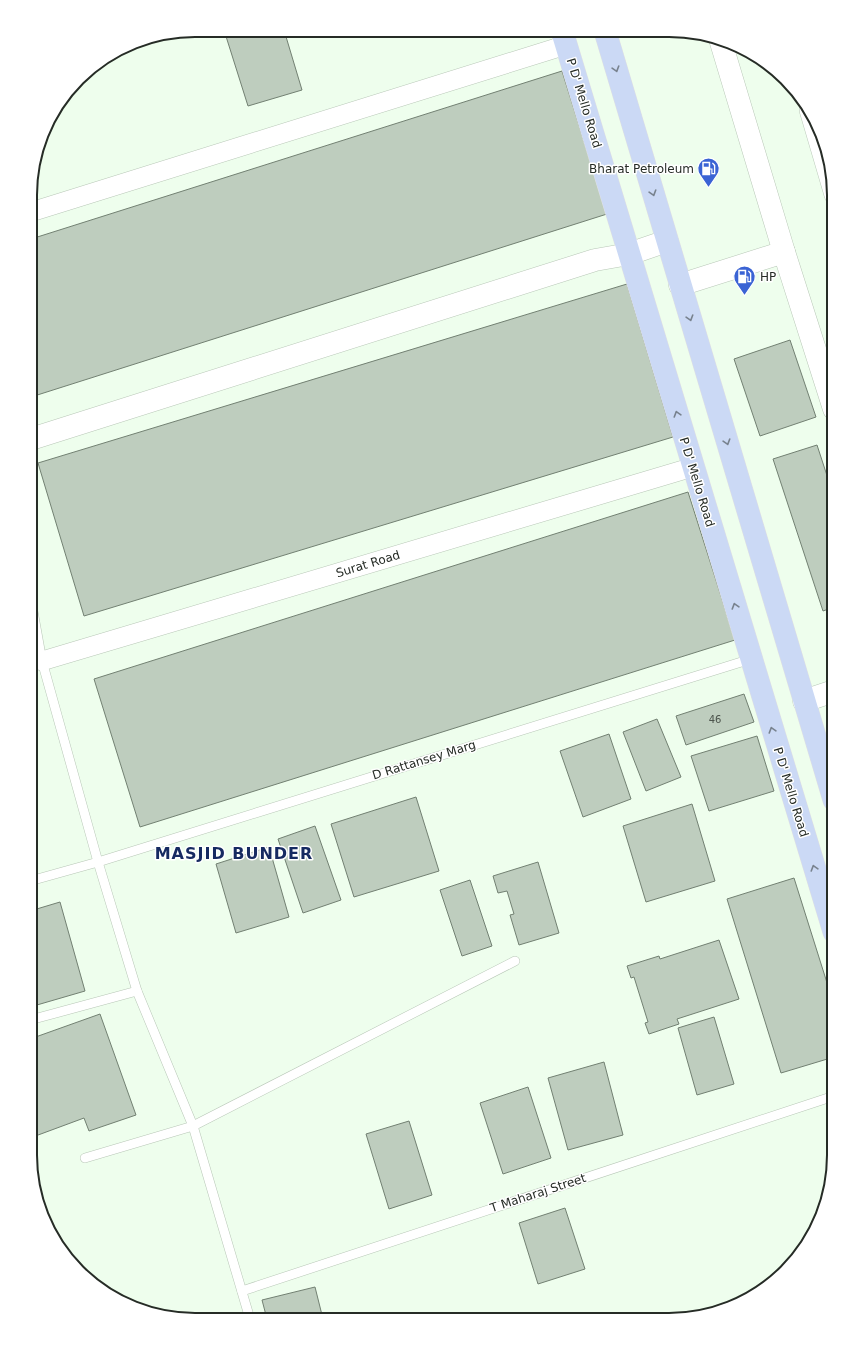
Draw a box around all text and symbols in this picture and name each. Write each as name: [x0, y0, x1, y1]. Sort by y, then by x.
street label: P D' Mello Road: [564, 56, 604, 150]
one-way arrow: [611, 65, 620, 72]
fuel station icon: Bharat Petroleum: [696, 156, 722, 189]
place label: Bharat Petroleum: [589, 162, 694, 176]
one-way arrow: [648, 189, 657, 196]
fuel station icon: HP: [731, 264, 757, 297]
place label: HP: [760, 270, 776, 284]
one-way arrow: [685, 314, 694, 321]
one-way arrow: [673, 411, 682, 418]
street label: P D' Mello Road: [677, 435, 717, 529]
one-way arrow: [722, 439, 731, 446]
street label: Surat Road: [334, 548, 402, 580]
one-way arrow: [731, 603, 740, 610]
house number: 46: [709, 714, 721, 725]
one-way arrow: [768, 727, 777, 734]
street label: D Rattansey Marg: [371, 738, 477, 782]
street label: P D' Mello Road: [771, 745, 811, 839]
district label: MASJID BUNDER: [155, 844, 313, 863]
one-way arrow: [810, 865, 819, 872]
street label: T Maharaj Street: [487, 1171, 588, 1215]

